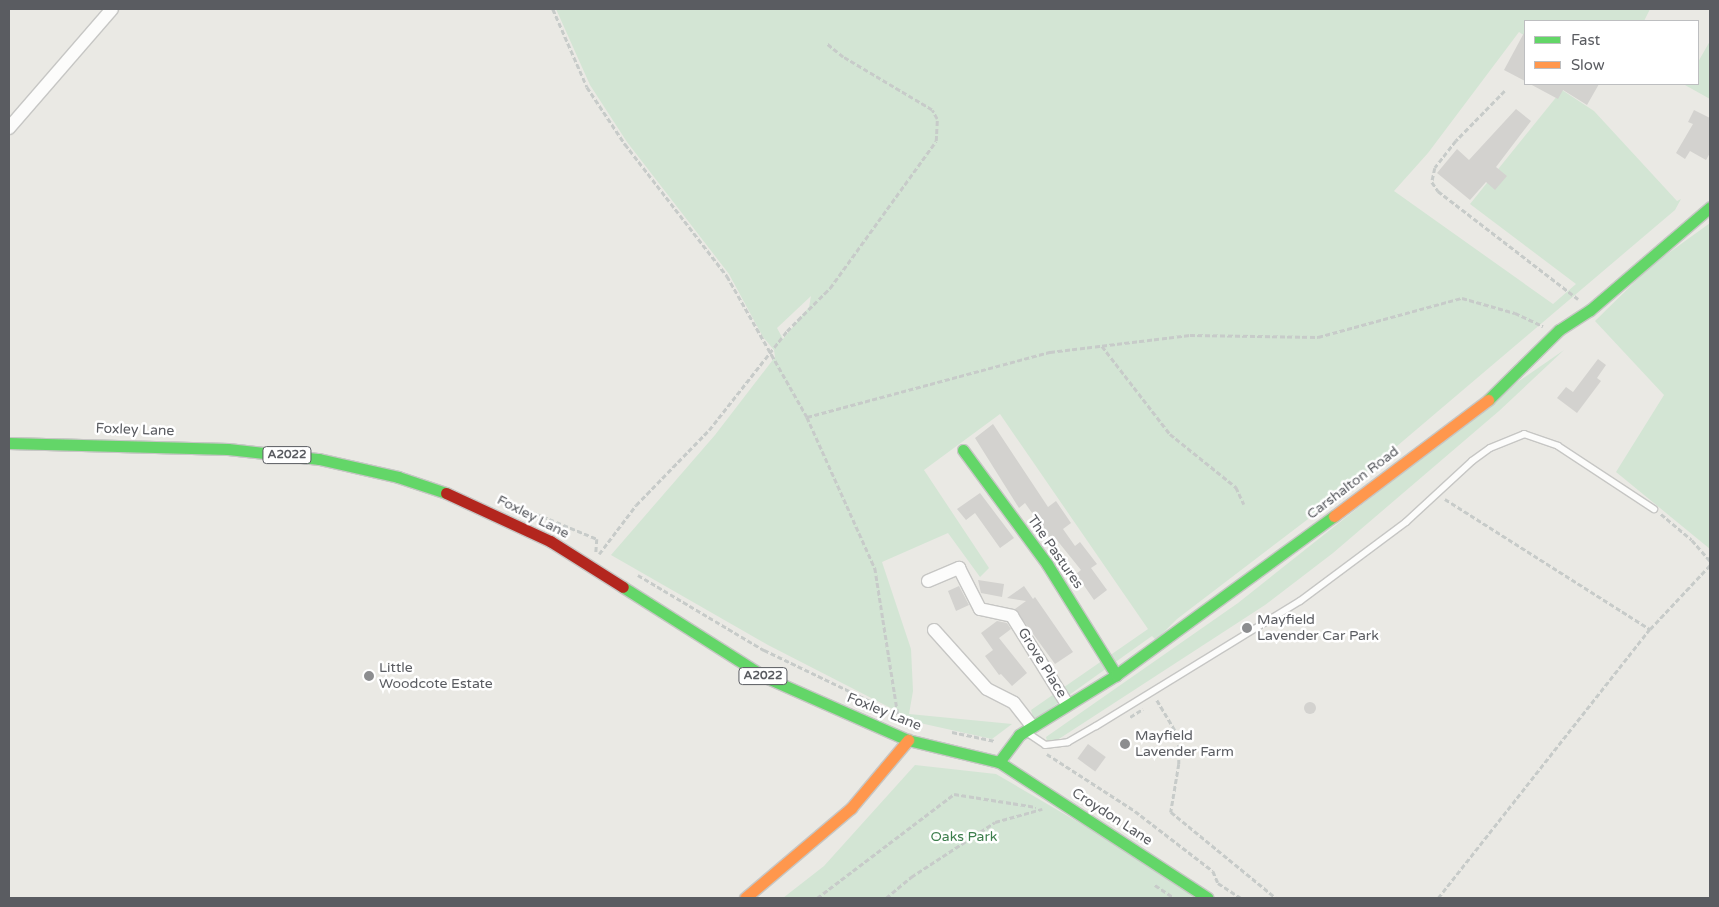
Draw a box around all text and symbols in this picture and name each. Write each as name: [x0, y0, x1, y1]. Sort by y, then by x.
legend: [1524, 20, 1699, 85]
text: Fast: [1571, 31, 1600, 49]
text: Slow: [1571, 56, 1605, 74]
street label: Foxley Lane: [95, 420, 175, 440]
street label: Carshalton Road: [1304, 443, 1402, 523]
road number: A2022: [262, 446, 312, 464]
street label: Foxley Lane: [494, 492, 572, 542]
street label: The Pastures: [1024, 512, 1086, 592]
place label: Mayfield Lavender Car Park: [1257, 612, 1379, 644]
marker: Mayfield Lavender Car Park: [1241, 622, 1253, 634]
street label: Grove Place: [1014, 625, 1070, 701]
place label: Little Woodcote Estate: [379, 660, 493, 692]
road number: A2022: [738, 666, 788, 686]
marker: Little Woodcote Estate: [363, 670, 375, 682]
street label: Foxley Lane: [844, 689, 924, 735]
place label: Mayfield Lavender Farm: [1135, 728, 1234, 760]
marker: Mayfield Lavender Farm: [1119, 738, 1131, 750]
street label: Croydon Lane: [1069, 785, 1155, 849]
park label: Oaks Park: [931, 829, 997, 845]

